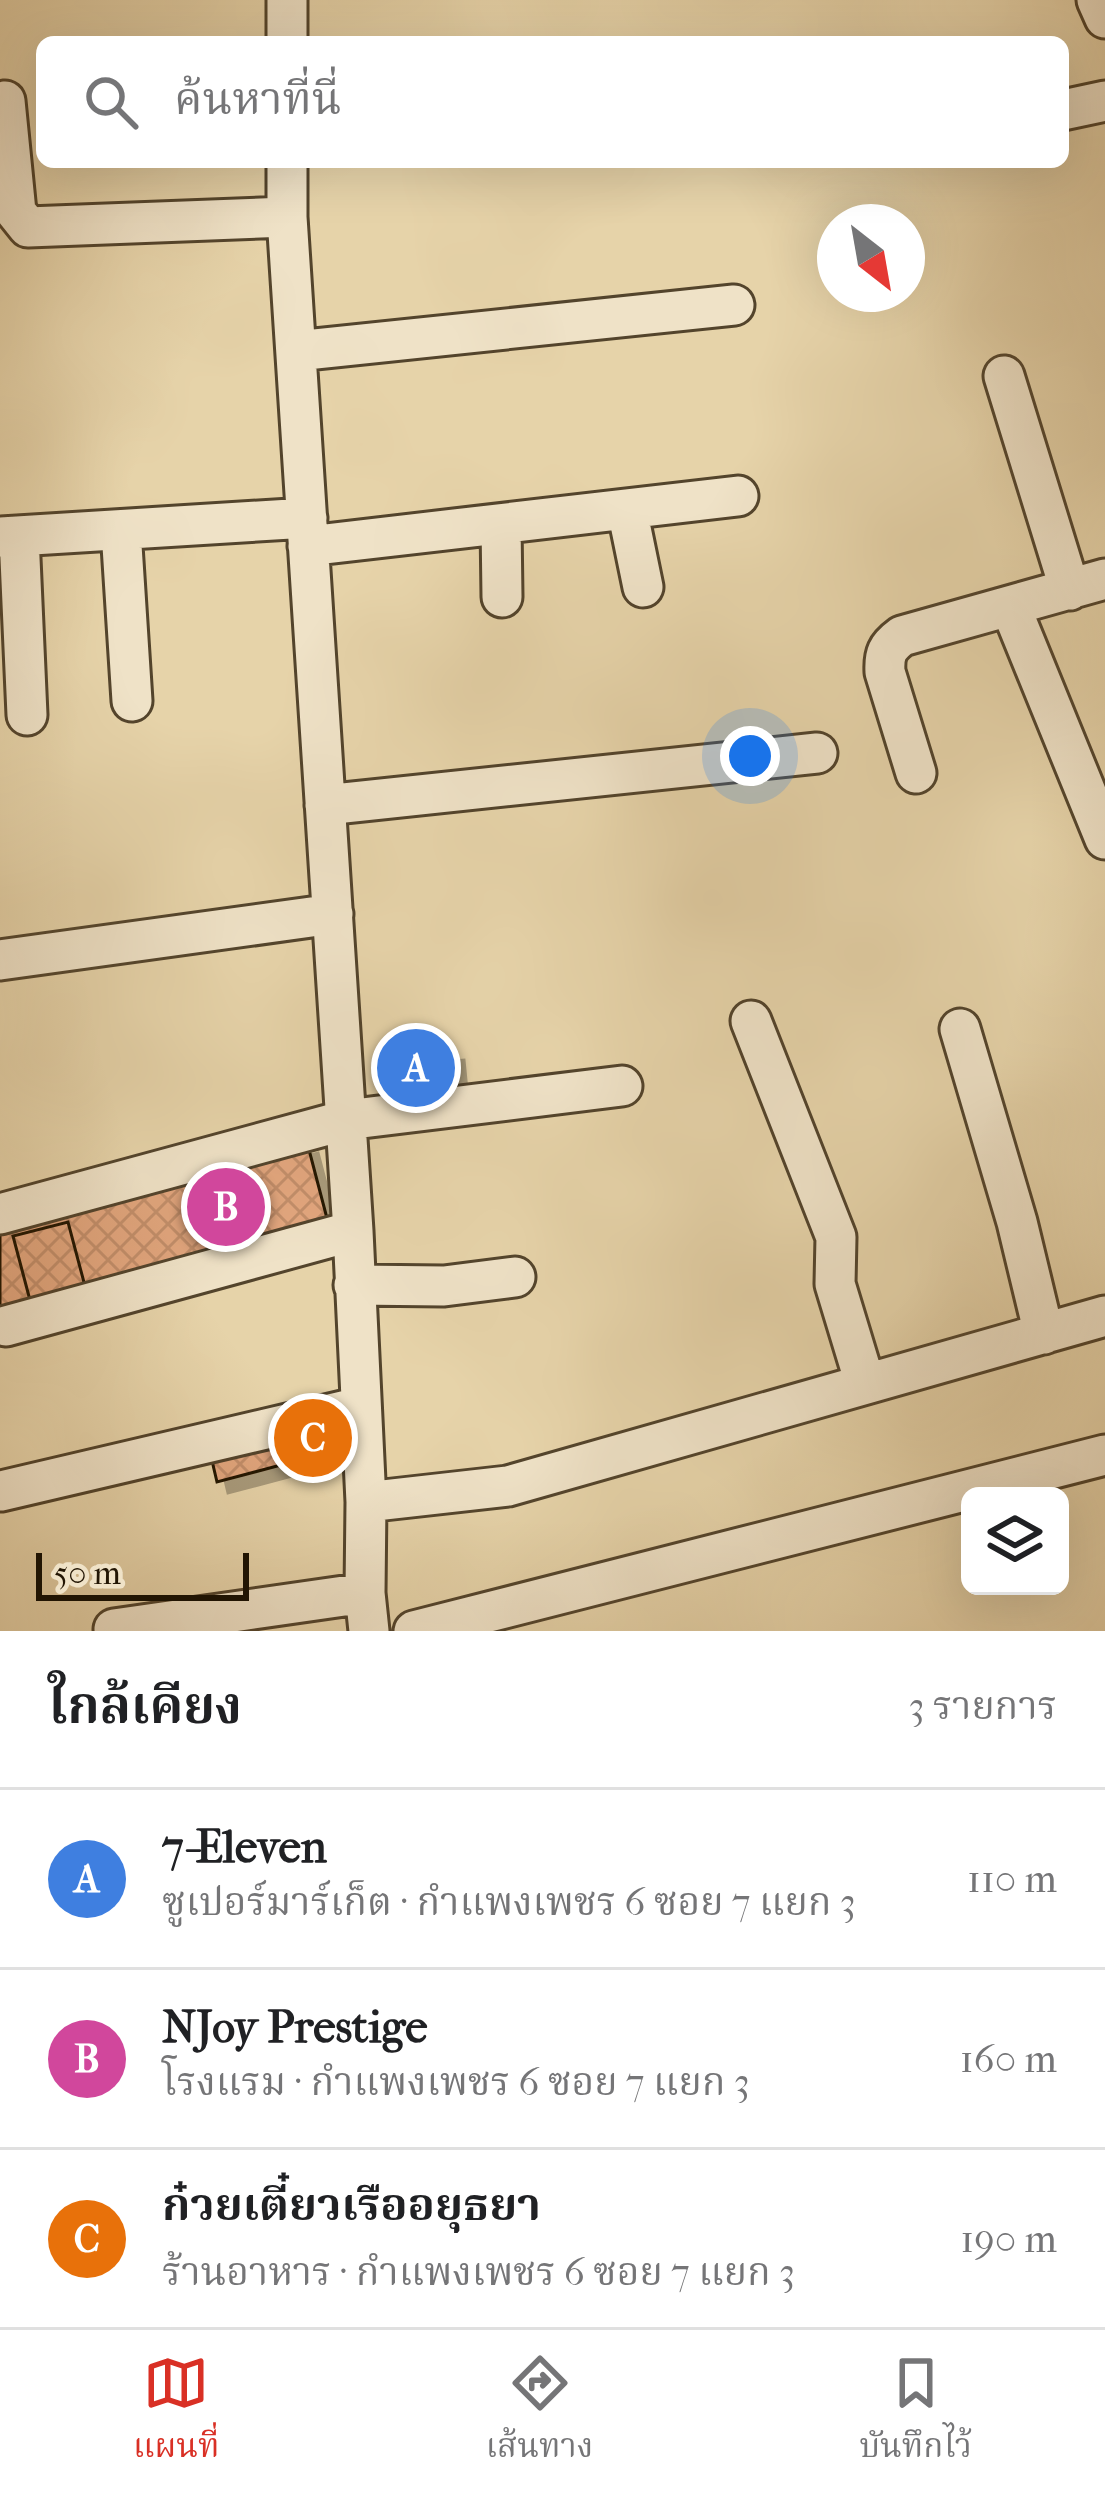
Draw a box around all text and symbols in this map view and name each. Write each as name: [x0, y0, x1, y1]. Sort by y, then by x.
search box: [36, 36, 1069, 168]
icon: search: [78, 69, 144, 135]
text: ค้นหาที่นี่: [174, 73, 342, 126]
north arrow: [817, 204, 925, 312]
your location: [720, 726, 780, 786]
pin: A: [377, 1023, 455, 1113]
pin: B: [187, 1162, 265, 1252]
pin: C: [274, 1393, 352, 1483]
map controls: [961, 1487, 1069, 1595]
button: layers: [961, 1487, 1069, 1595]
scale bar: [36, 1547, 249, 1600]
text: 50 m: [54, 1554, 121, 1593]
text: ใกล้เคียง: [48, 1676, 242, 1736]
text: 3 รายการ: [908, 1683, 1057, 1729]
text: 7-Eleven: [162, 1821, 327, 1874]
text: A: [74, 1856, 100, 1902]
text: 110 m: [967, 1856, 1057, 1902]
text: ซูเปอร์มาร์เก็ต · กำแพงเพชร 6 ซอย 7 แยก 3: [162, 1879, 856, 1925]
text: NJoy Prestige: [162, 2001, 428, 2054]
text: B: [74, 2036, 100, 2082]
text: 160 m: [960, 2036, 1057, 2082]
text: โรงแรม · กำแพงเพชร 6 ซอย 7 แยก 3: [162, 2059, 750, 2105]
text: ก๋วยเตี๋ยวเรืออยุธยา: [162, 2179, 541, 2232]
text: C: [74, 2216, 100, 2262]
text: 190 m: [960, 2216, 1057, 2262]
text: ร้านอาหาร · กำแพงเพชร 6 ซอย 7 แยก 3: [162, 2249, 795, 2295]
tab: แผนที่: [133, 2350, 220, 2475]
tab: เส้นทาง: [486, 2350, 593, 2475]
tab: บันทึกไว้: [859, 2350, 972, 2475]

